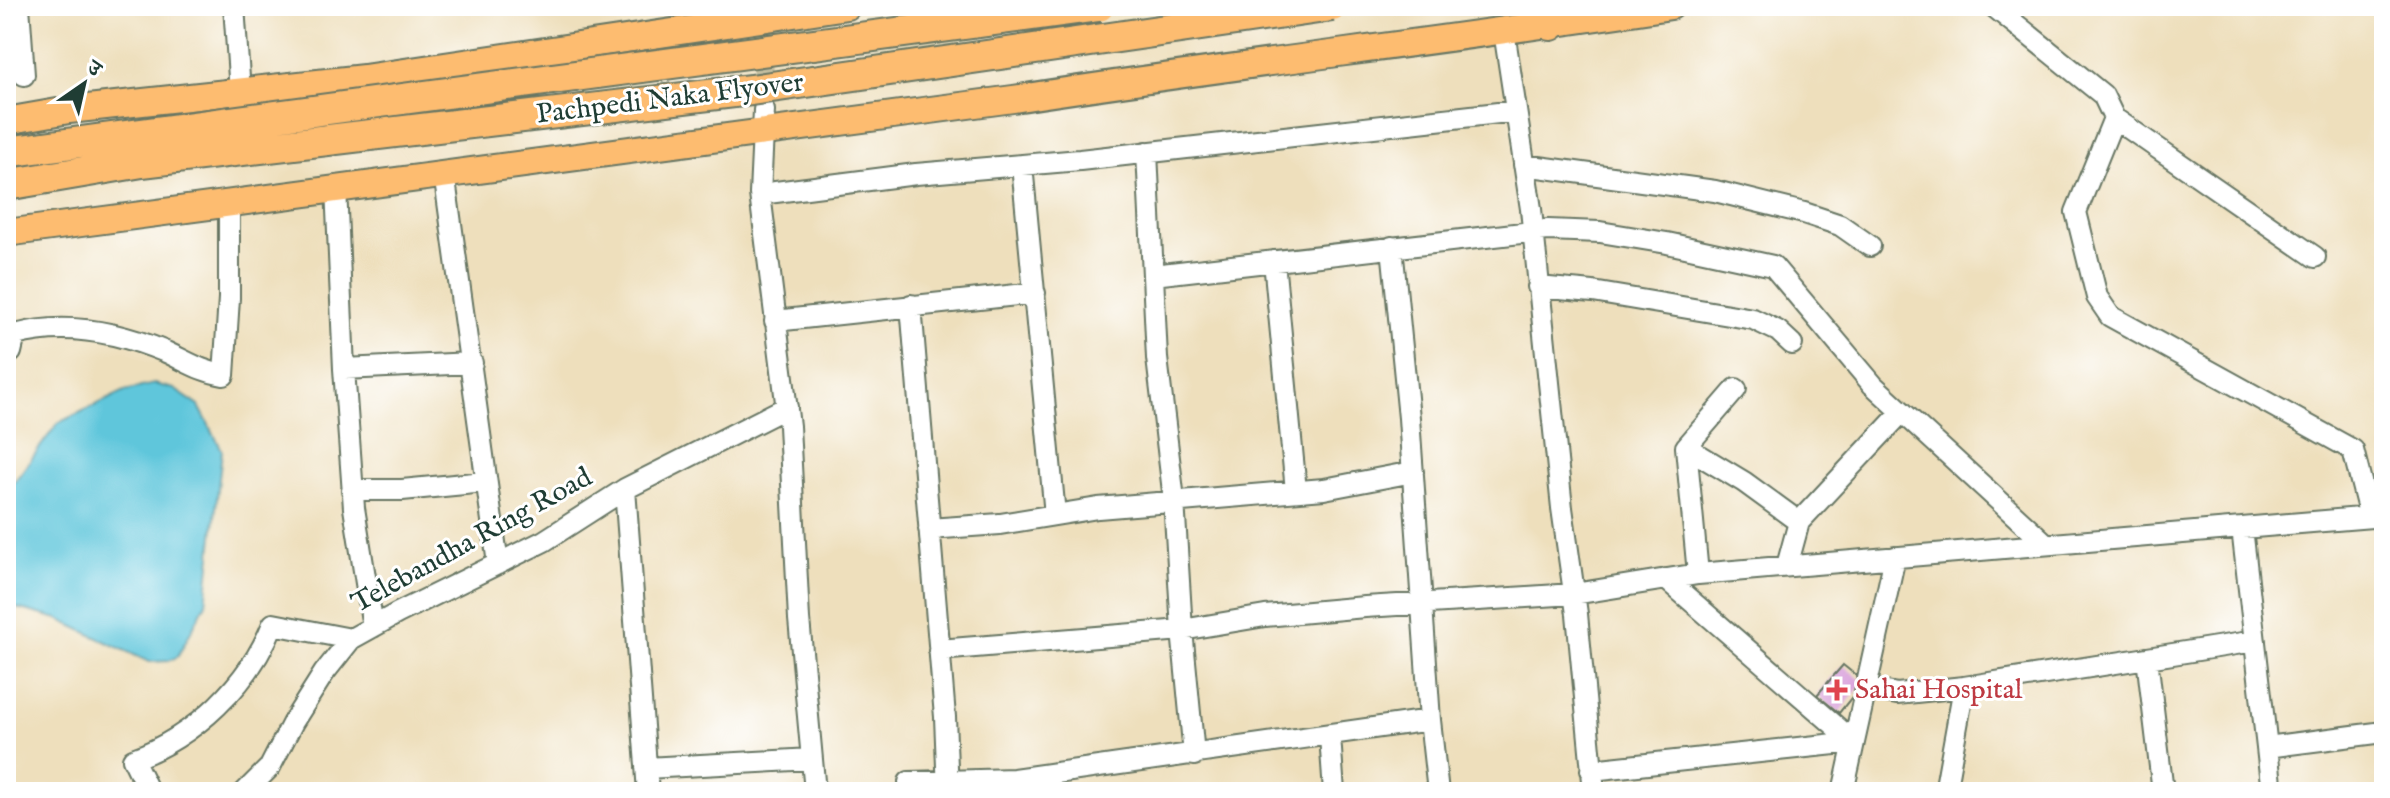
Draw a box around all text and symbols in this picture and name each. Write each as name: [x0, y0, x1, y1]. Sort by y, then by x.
north arrow: [44, 44, 124, 124]
text: उ: [80, 53, 108, 85]
street label: Pachpedi Naka Flyover: [534, 65, 806, 133]
street label: Telebandha Ring Road: [346, 460, 598, 622]
place label: Sahai Hospital: [1855, 673, 2023, 708]
marker: Sahai Hospital: [1826, 679, 1848, 701]

